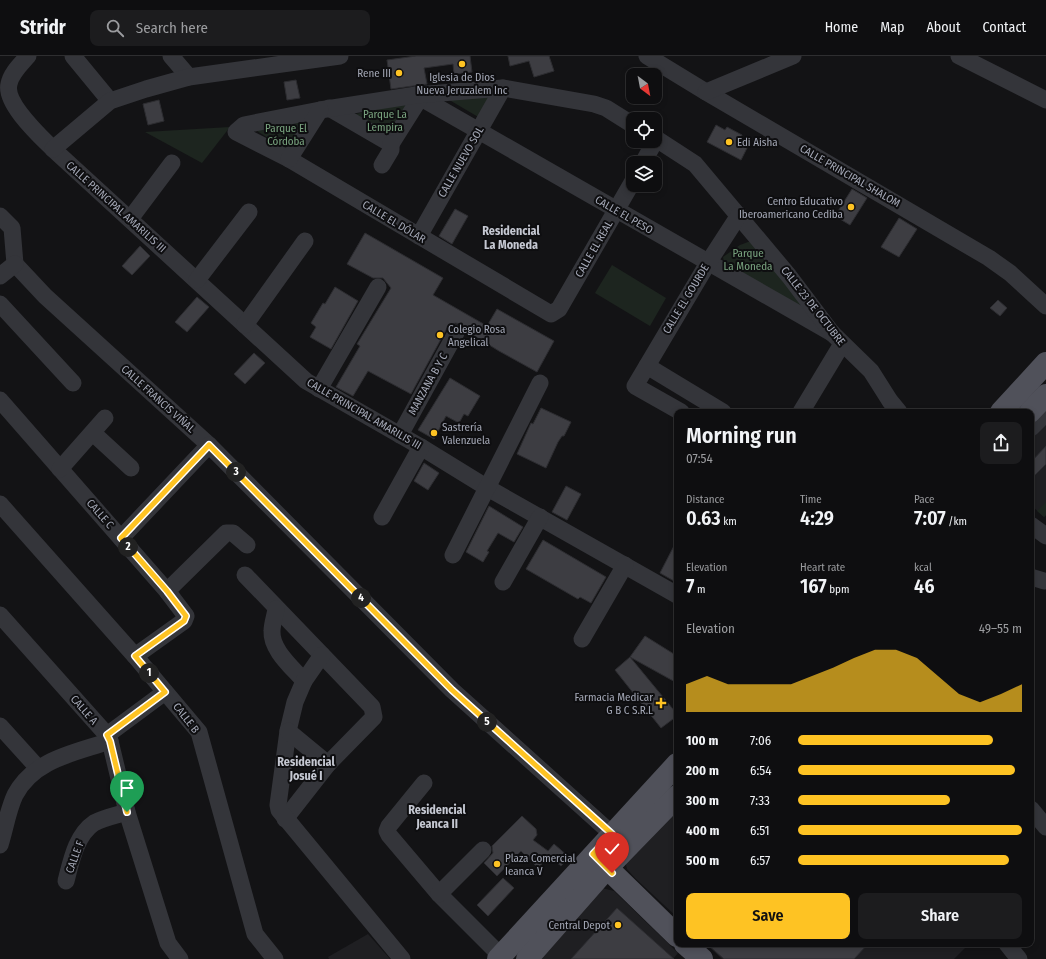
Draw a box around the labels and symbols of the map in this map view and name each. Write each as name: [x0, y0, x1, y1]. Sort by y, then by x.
marker: Iglesia de Dios Nueva Jeruzalem Inc: [457, 59, 467, 69]
place label: Rene III: [357, 67, 391, 80]
marker: Rene III: [394, 68, 404, 78]
north arrow: [626, 68, 662, 104]
place label: Iglesia de Dios Nueva Jeruzalem Inc: [417, 71, 508, 97]
park label: Parque La Lempira: [363, 108, 407, 134]
park label: Parque El Córdoba: [265, 122, 307, 148]
street label: CALLE NUEVO SOL: [436, 124, 487, 200]
place label: Edi Aisha: [737, 136, 778, 149]
marker: Edi Aisha: [724, 137, 734, 147]
street label: CALLE PRINCIPAL SHALOM: [797, 142, 903, 210]
street label: CALLE PRINCIPAL AMARILIS III: [63, 159, 169, 255]
street label: CALLE EL PESO: [593, 193, 655, 237]
place label: Centro Educativo Iberoamericano Cediba: [739, 195, 843, 221]
street label: CALLE EL DÓLAR: [360, 197, 428, 246]
marker: Centro Educativo Iberoamericano Cediba: [846, 202, 856, 212]
street label: CALLE EL REAL: [573, 218, 616, 280]
district label: Residencial La Moneda: [482, 224, 540, 252]
park label: Parque La Moneda: [724, 247, 772, 273]
street label: CALLE EL GOURDE: [660, 262, 712, 336]
street label: CALLE 23 DE OCTUBRE: [778, 264, 848, 348]
place label: Colegio Rosa Angelical: [448, 323, 505, 349]
marker: Colegio Rosa Angelical: [435, 330, 445, 340]
street label: MANZANA B Y C: [406, 351, 451, 417]
street label: CALLE FRANCIS VIÑAL: [119, 363, 198, 436]
street label: CALLE PRINCIPAL AMARILIS III: [305, 376, 423, 452]
place label: Sastrería Valenzuela: [442, 421, 490, 447]
marker: Sastrería Valenzuela: [429, 428, 439, 438]
pin: 3: [226, 462, 246, 482]
street label: CALLE C: [84, 497, 116, 532]
pin: 2: [118, 537, 138, 557]
pin: 4: [351, 588, 371, 608]
pin: 1: [139, 663, 159, 683]
place label: Farmacia Medicar G B C S.R.L: [575, 691, 653, 717]
street label: CALLE A: [68, 693, 100, 727]
marker: Farmacia Medicar G B C S.R.L: [656, 698, 666, 708]
street label: CALLE B: [170, 700, 202, 736]
pin: 5: [477, 712, 497, 732]
district label: Residencial Josué I: [277, 755, 335, 783]
pin: [110, 771, 144, 812]
district label: Residencial Jeanca II: [408, 803, 466, 831]
pin: [595, 832, 629, 873]
street label: CALLE F: [63, 839, 87, 875]
place label: Plaza Comercial Ieanca V: [505, 852, 575, 878]
marker: Plaza Comercial Ieanca V: [492, 859, 502, 869]
place label: Central Depot: [548, 919, 610, 932]
marker: Central Depot: [613, 920, 623, 930]

